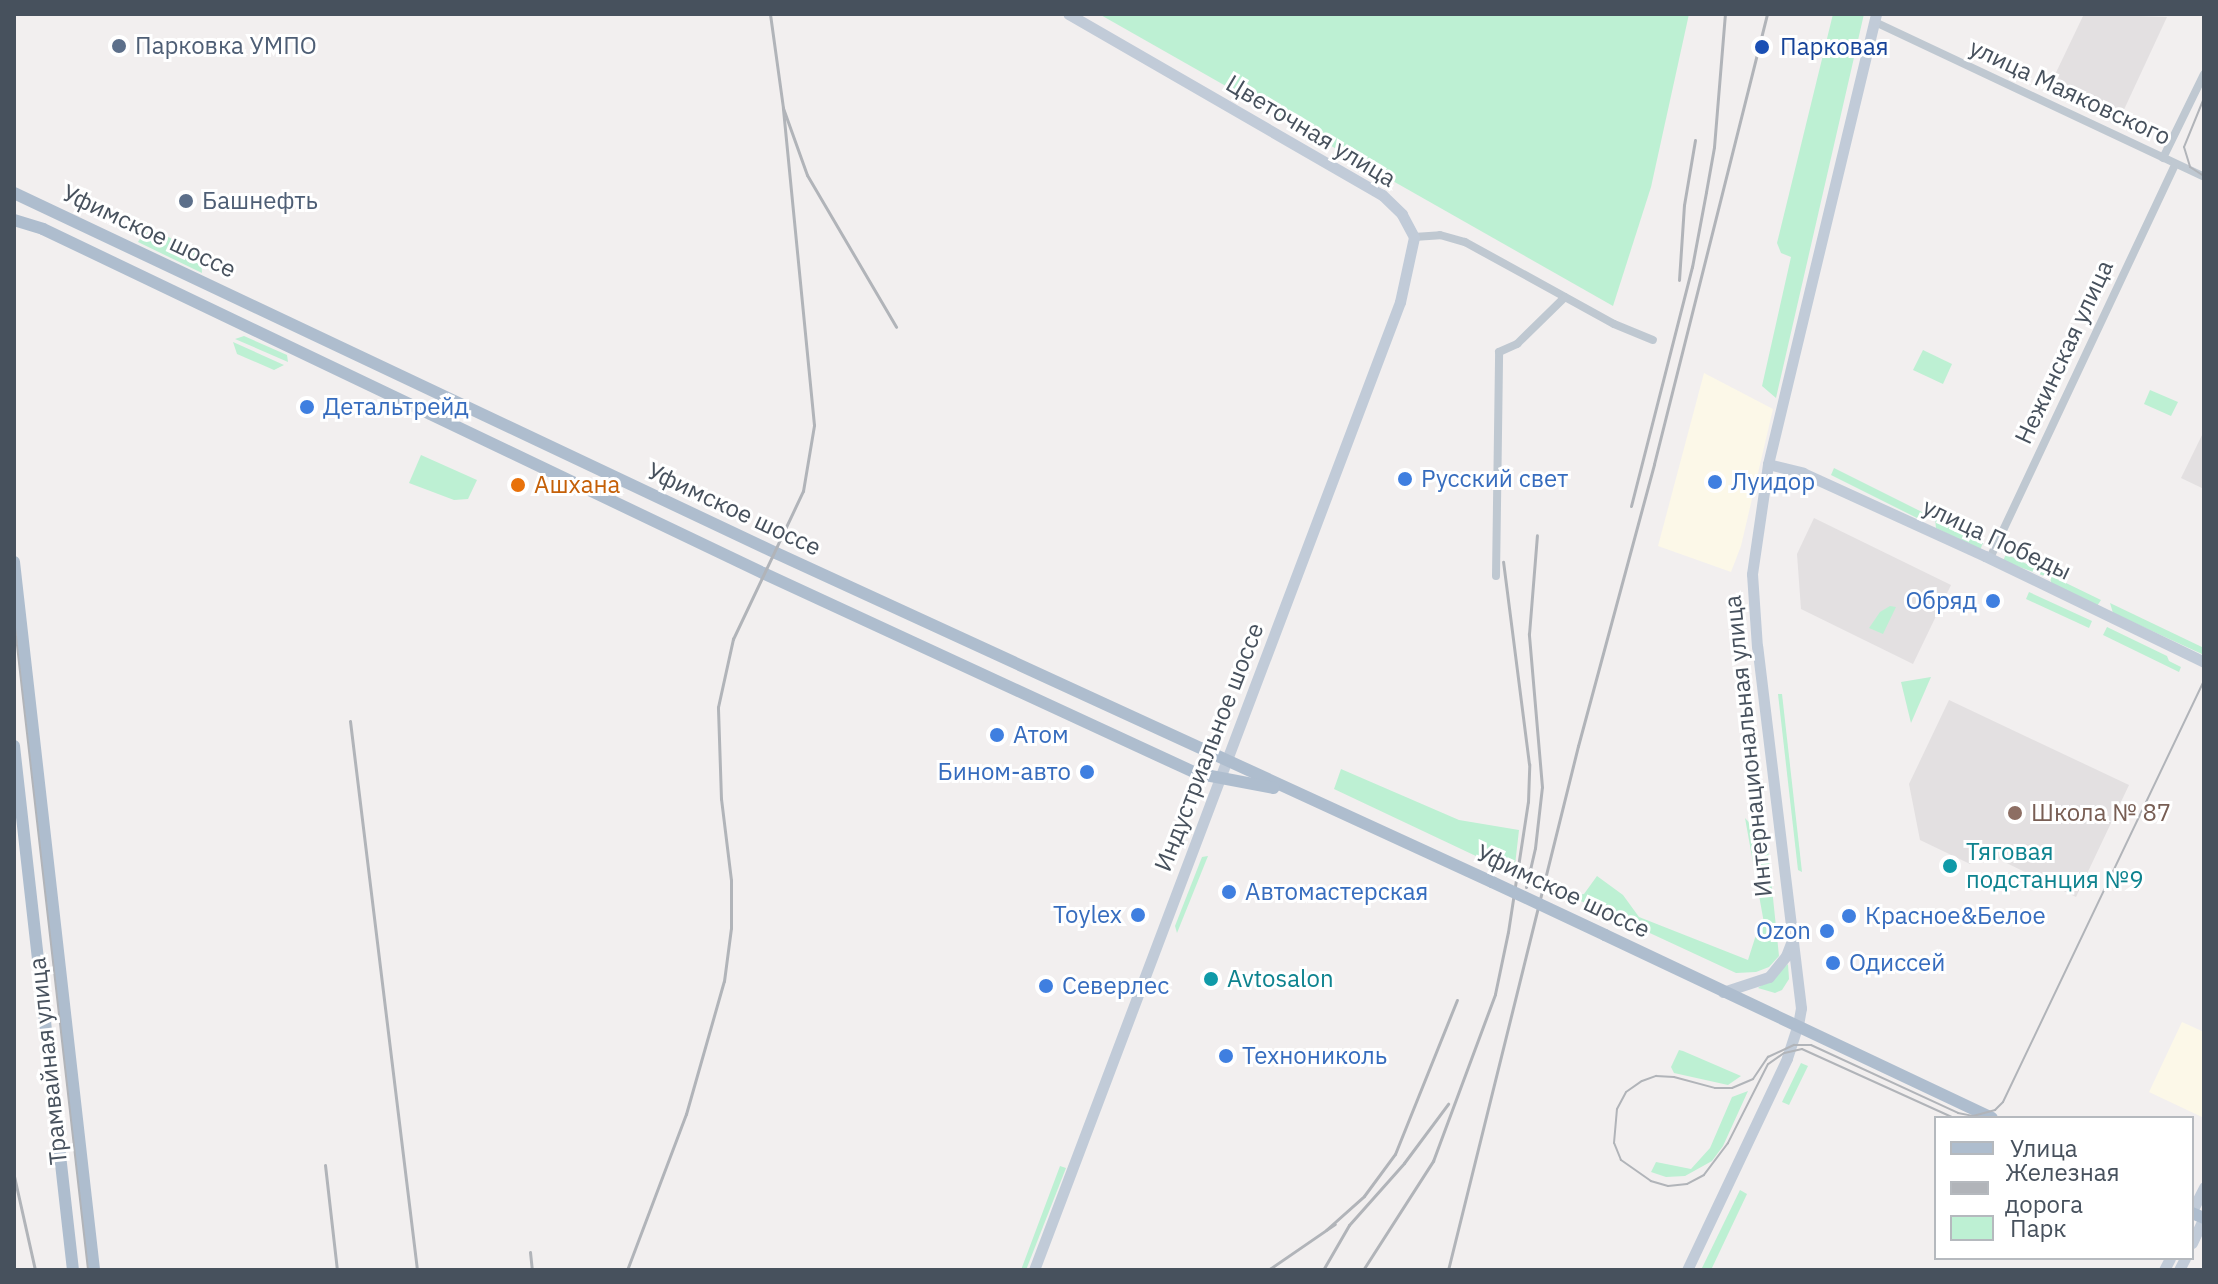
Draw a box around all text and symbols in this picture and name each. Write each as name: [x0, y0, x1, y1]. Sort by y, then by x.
place label: Парковка УМПО: [135, 32, 317, 60]
place label: Парковая: [1780, 33, 1889, 61]
street label: улица Маяковского: [1965, 33, 2175, 151]
marker: Парковая: [1751, 36, 1773, 58]
marker: Парковка УМПО: [110, 37, 128, 55]
street label: Цветочная улица: [1221, 69, 1401, 193]
street label: Уфимское шоссе: [58, 178, 240, 284]
place label: Башнефть: [202, 187, 318, 215]
marker: Башнефть: [177, 192, 195, 210]
street label: Нежинская улица: [2009, 256, 2119, 448]
place label: Детальтрейд: [323, 393, 469, 421]
marker: Детальтрейд: [298, 398, 316, 416]
street label: Уфимское шоссе: [643, 456, 825, 562]
place label: Русский свет: [1421, 465, 1568, 493]
place label: Луидор: [1731, 468, 1815, 496]
marker: Русский свет: [1396, 470, 1414, 488]
place label: Ашхана: [534, 471, 620, 499]
marker: Луидор: [1706, 473, 1724, 491]
marker: Ашхана: [509, 476, 527, 494]
street label: улица Победы: [1918, 492, 2076, 586]
place label: Обряд: [1905, 587, 1977, 615]
marker: Обряд: [1984, 592, 2002, 610]
street label: Интернациональная улица: [1718, 594, 1778, 898]
street label: Индустриальное шоссе: [1148, 619, 1270, 875]
place label: Атом: [1013, 721, 1069, 749]
marker: Атом: [988, 726, 1006, 744]
place label: Бином-авто: [937, 758, 1071, 786]
marker: Бином-авто: [1078, 763, 1096, 781]
place label: Школа № 87: [2031, 799, 2171, 827]
marker: Школа № 87: [2006, 804, 2024, 822]
street label: Уфимское шоссе: [1472, 838, 1654, 944]
place label: Тяговая подстанция №9: [1966, 838, 2144, 894]
marker: Тяговая подстанция №9: [1941, 857, 1959, 875]
place label: Автомастерская: [1245, 878, 1428, 906]
marker: Автомастерская: [1220, 883, 1238, 901]
place label: Toylex: [1053, 901, 1122, 929]
place label: Красное&Белое: [1865, 902, 2046, 930]
marker: Toylex: [1129, 906, 1147, 924]
marker: Красное&Белое: [1840, 907, 1858, 925]
place label: Ozon: [1756, 917, 1811, 945]
marker: Ozon: [1818, 922, 1836, 940]
place label: Одиссей: [1849, 949, 1945, 977]
marker: Одиссей: [1824, 954, 1842, 972]
street label: Трамвайная улица: [23, 956, 73, 1166]
place label: Avtosalon: [1227, 965, 1334, 993]
marker: Avtosalon: [1202, 970, 1220, 988]
place label: Северлес: [1062, 972, 1169, 1000]
marker: Северлес: [1037, 977, 1055, 995]
place label: Технониколь: [1242, 1042, 1387, 1070]
marker: Технониколь: [1217, 1047, 1235, 1065]
legend: [1934, 1116, 2194, 1260]
text: Улица: [2010, 1132, 2078, 1164]
text: Железная дорога: [2005, 1156, 2120, 1220]
text: Парк: [2010, 1212, 2067, 1244]

